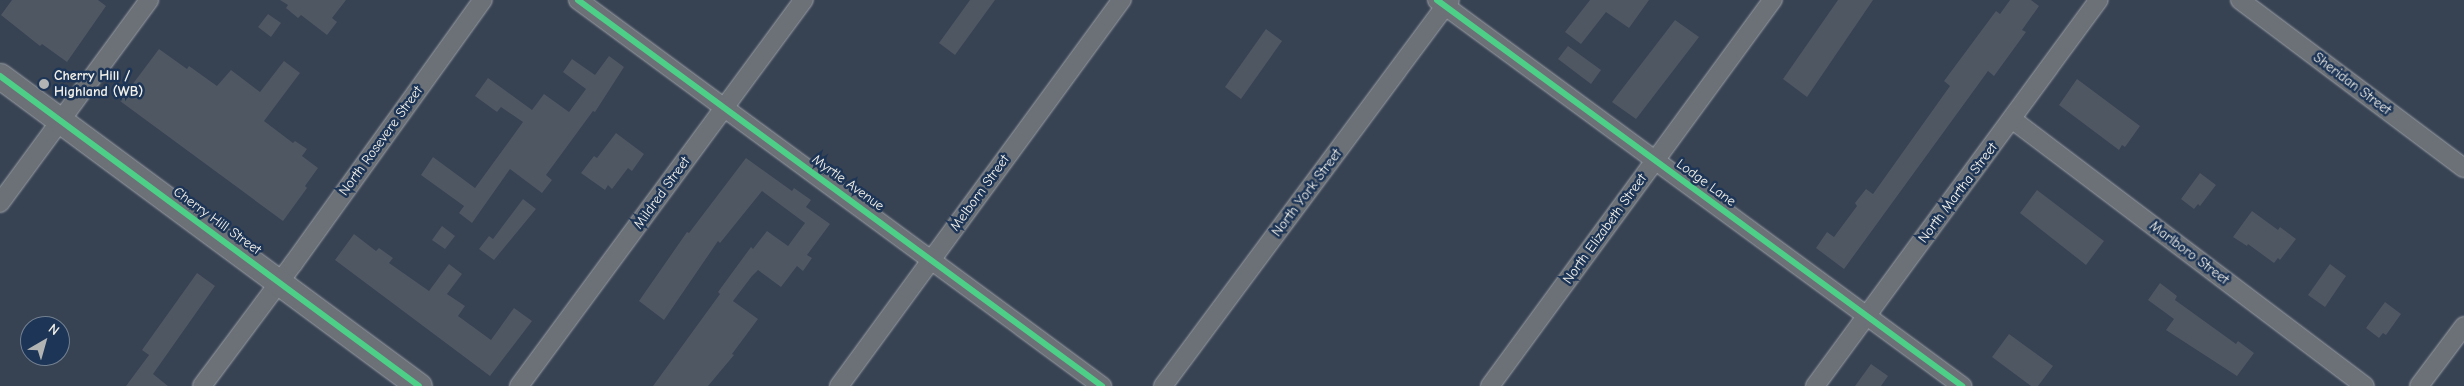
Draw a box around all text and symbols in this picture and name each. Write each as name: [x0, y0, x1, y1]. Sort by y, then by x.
street label: Sheridan Street: [2310, 49, 2394, 119]
place label: Cherry Hill / Highland (WB): [54, 68, 143, 100]
marker: Cherry Hill / Highland (WB): [38, 78, 50, 90]
street label: North Rosevere Street: [336, 83, 426, 199]
street label: North Martha Street: [1915, 139, 2001, 247]
street label: North York Street: [1269, 146, 1345, 240]
street label: Myrtle Avenue: [809, 151, 887, 215]
street label: Melborn Street: [947, 152, 1013, 234]
street label: Mildred Street: [630, 154, 694, 232]
street label: Lodge Lane: [1673, 156, 1739, 210]
street label: North Elizabeth Street: [1559, 171, 1651, 287]
street label: Cherry Hill Street: [170, 184, 264, 258]
street label: Marlboro Street: [2146, 218, 2232, 288]
north arrow: [20, 316, 70, 366]
text: N: [45, 320, 63, 339]

